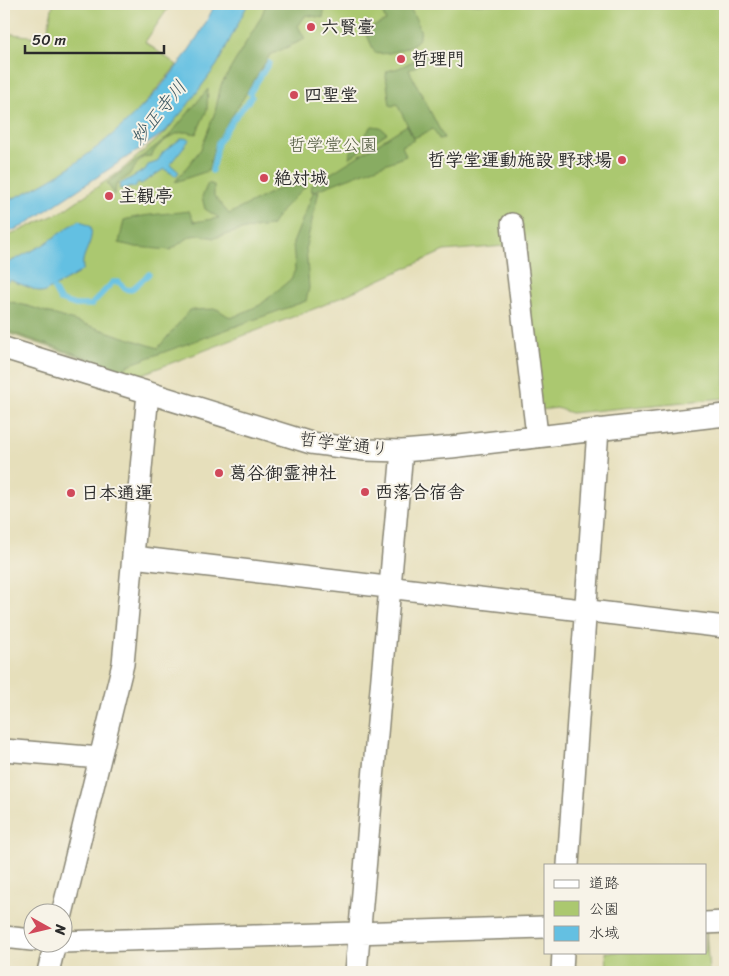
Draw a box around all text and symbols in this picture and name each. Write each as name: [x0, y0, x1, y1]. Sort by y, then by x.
place label: 六賢臺: [321, 11, 375, 43]
marker: 六賢臺: [305, 21, 317, 33]
scale bar: [25, 22, 164, 54]
text: 50 m: [32, 27, 67, 53]
place label: 哲理門: [411, 43, 465, 75]
marker: 哲理門: [395, 53, 407, 65]
water label: 妙正寺川: [122, 72, 195, 152]
place label: 四聖堂: [304, 79, 358, 111]
marker: 四聖堂: [288, 89, 300, 101]
park label: 哲学堂公園: [288, 129, 378, 161]
place label: 哲学堂運動施設 野球場: [427, 144, 612, 176]
marker: 哲学堂運動施設 野球場: [616, 154, 628, 166]
place label: 絶対城: [274, 162, 328, 194]
marker: 絶対城: [258, 172, 270, 184]
place label: 主観亭: [119, 180, 173, 212]
marker: 主観亭: [103, 190, 115, 202]
street label: 哲学堂通り: [297, 423, 391, 465]
place label: 葛谷御霊神社: [229, 457, 337, 489]
marker: 葛谷御霊神社: [213, 467, 225, 479]
place label: 西落合宿舎: [375, 476, 465, 508]
place label: 日本通運: [81, 477, 153, 509]
marker: 西落合宿舎: [359, 486, 371, 498]
marker: 日本通運: [65, 487, 77, 499]
legend: [544, 864, 706, 954]
text: 道路: [589, 870, 619, 896]
text: 公園: [589, 896, 619, 922]
north arrow: [22, 904, 72, 954]
text: 水域: [589, 920, 619, 946]
text: N: [47, 922, 74, 937]

